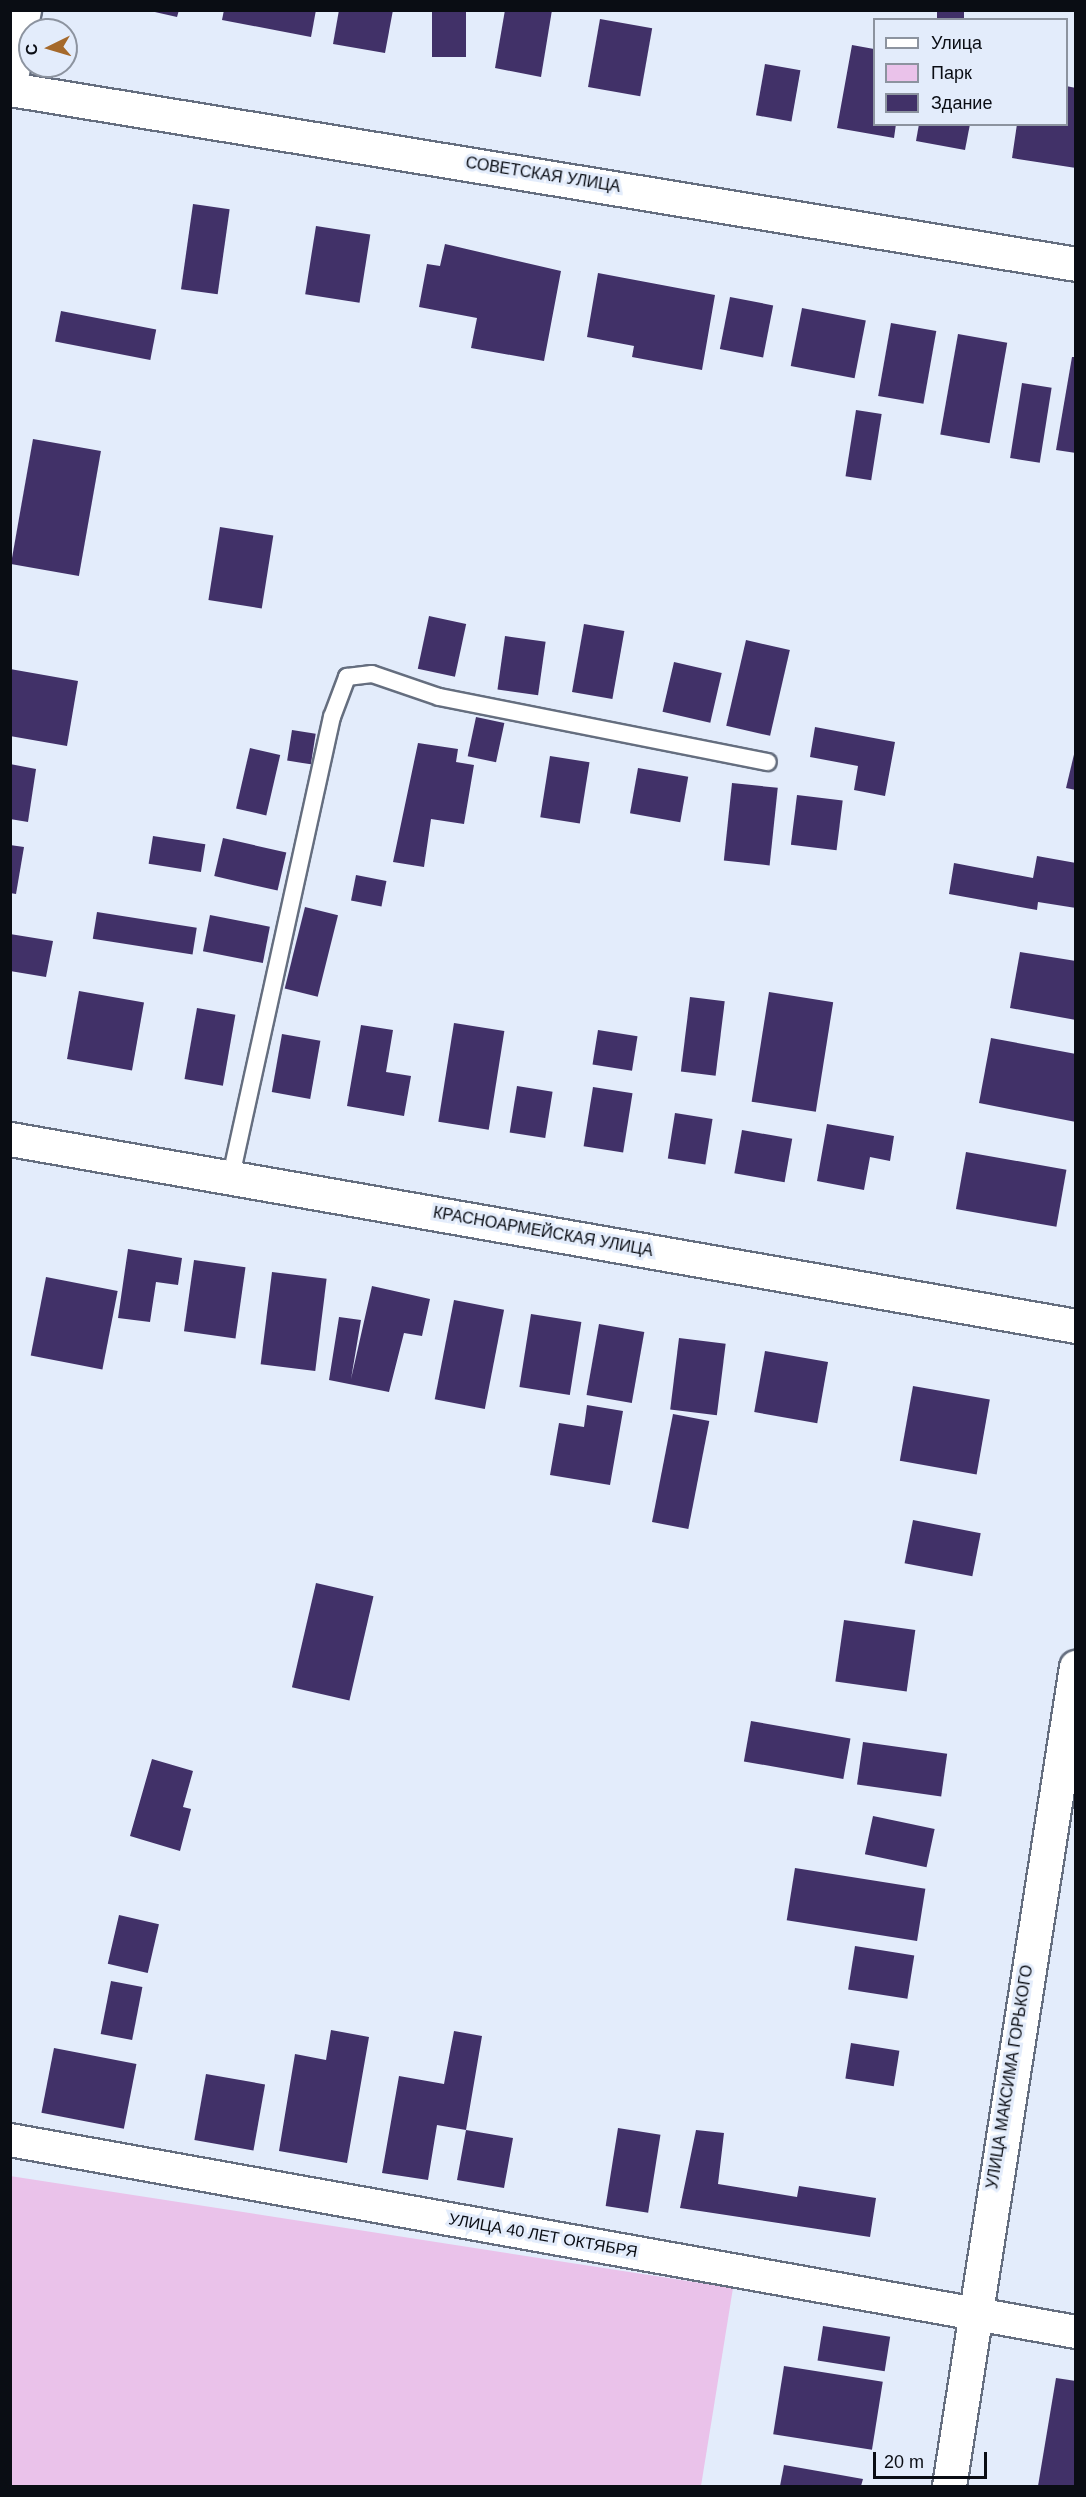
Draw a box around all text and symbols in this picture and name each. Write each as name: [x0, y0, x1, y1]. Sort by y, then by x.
north arrow: [18, 18, 78, 78]
legend: [873, 18, 1068, 126]
text: Улица: [931, 33, 982, 53]
text: С: [23, 43, 41, 56]
text: Парк: [931, 63, 972, 83]
text: Здание: [931, 93, 992, 113]
street label: СОВЕТСКАЯ УЛИЦА: [464, 153, 622, 197]
street label: КРАСНОАРМЕЙСКАЯ УЛИЦА: [432, 1203, 654, 1261]
street label: УЛИЦА МАКСИМА ГОРЬКОГО: [983, 1964, 1037, 2190]
street label: УЛИЦА 40 ЛЕТ ОКТЯБРЯ: [447, 2210, 639, 2262]
scale bar: [876, 2440, 990, 2478]
text: 20 m: [884, 2452, 924, 2472]

